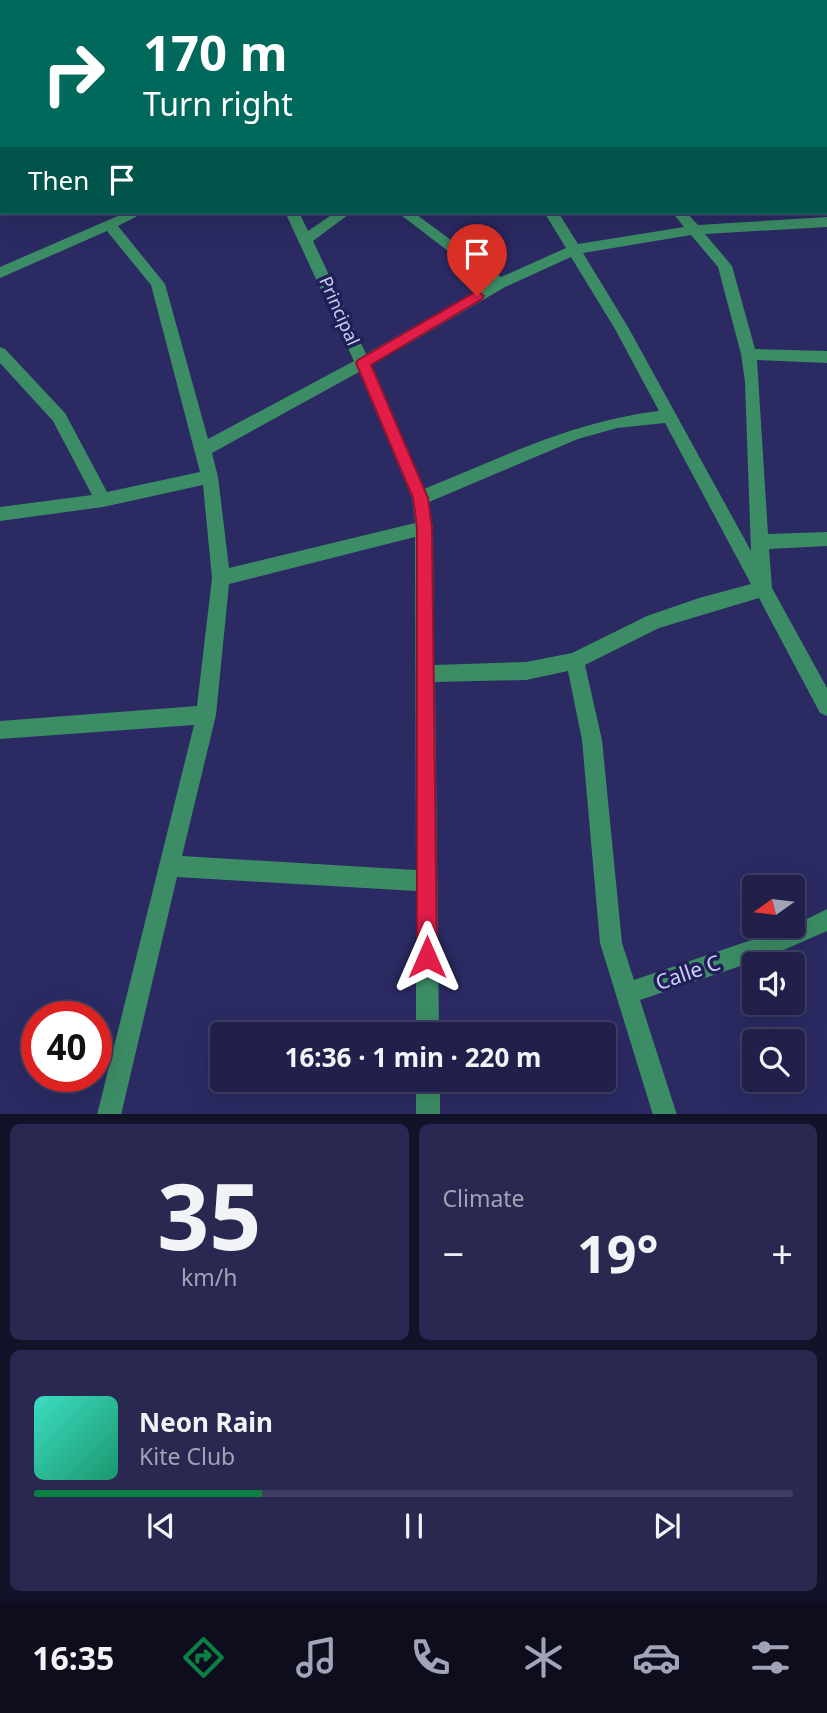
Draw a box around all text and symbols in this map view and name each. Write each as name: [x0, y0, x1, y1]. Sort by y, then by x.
text: 170 m: [143, 19, 288, 85]
icon: right: [28, 28, 119, 119]
text: Turn right: [143, 82, 293, 125]
icon: arrive: [103, 161, 141, 199]
text: Then: [28, 162, 89, 198]
pin: [447, 224, 507, 296]
icon: arrive: [458, 235, 496, 273]
street label: Principal: [314, 272, 366, 349]
north arrow: [742, 875, 805, 938]
map controls: [742, 875, 805, 1092]
position arrow: [390, 920, 464, 994]
street label: Calle C: [652, 948, 724, 996]
button: sound: [742, 952, 805, 1015]
speed limit sign: 40: [21, 1001, 112, 1092]
button: search: [742, 1029, 805, 1092]
text: 16:36 · 1 min · 220 m: [285, 1039, 541, 1075]
text: 35: [157, 1153, 261, 1277]
text: Climate: [443, 1182, 525, 1214]
text: 19°: [577, 1217, 659, 1288]
text: −: [443, 1227, 464, 1279]
text: +: [771, 1227, 793, 1279]
text: km/h: [181, 1261, 238, 1293]
text: Neon Rain: [139, 1404, 273, 1440]
text: Kite Club: [139, 1440, 235, 1472]
icon: previous: [142, 1507, 180, 1545]
icon: pause: [395, 1507, 433, 1545]
icon: next: [648, 1507, 686, 1545]
icon: directions: [179, 1633, 228, 1682]
icon: music: [292, 1633, 341, 1682]
icon: phone: [406, 1633, 455, 1682]
icon: climate: [519, 1633, 568, 1682]
icon: car: [632, 1633, 681, 1682]
icon: filters: [746, 1633, 795, 1682]
text: 16:35: [32, 1636, 114, 1679]

